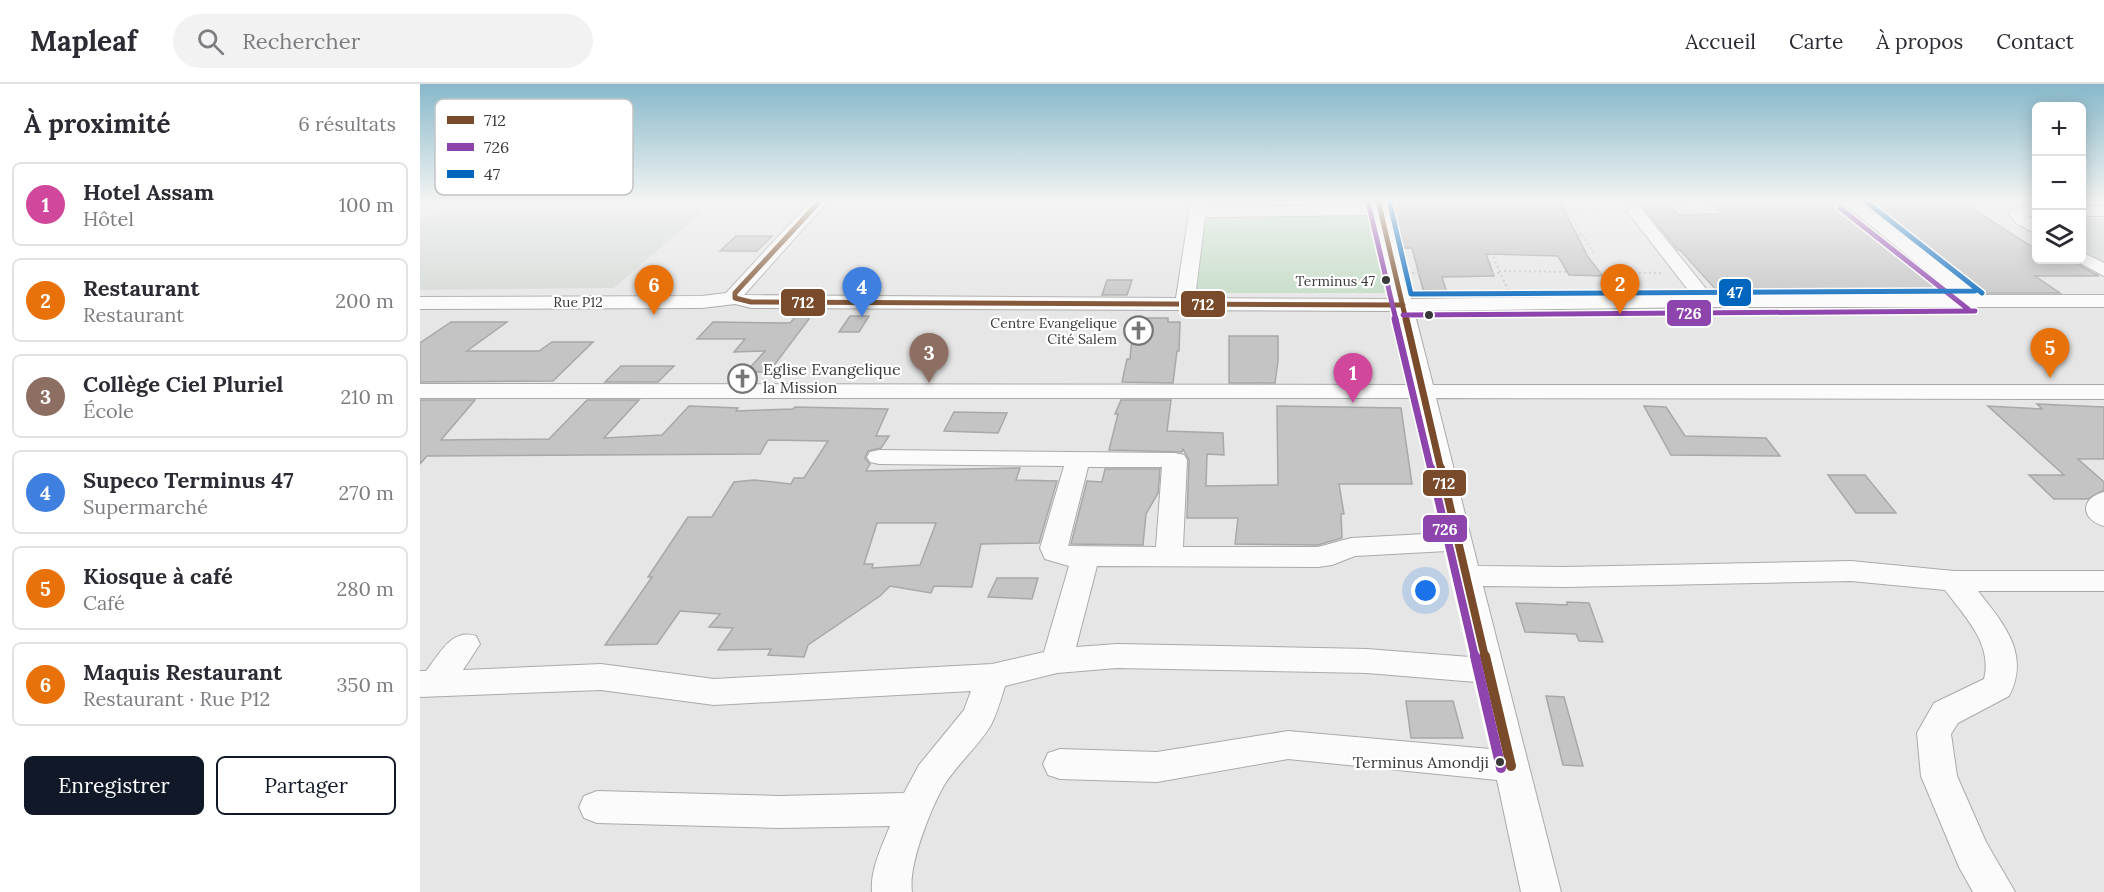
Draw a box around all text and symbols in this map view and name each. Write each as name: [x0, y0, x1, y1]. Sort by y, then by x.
search box: [173, 14, 593, 68]
text: Mapleaf: [30, 23, 137, 59]
icon: search: [194, 25, 227, 58]
text: Rechercher: [242, 27, 360, 55]
text: Accueil: [1685, 28, 1756, 55]
text: Carte: [1789, 28, 1843, 55]
text: À propos: [1876, 28, 1963, 55]
text: Contact: [1996, 28, 2074, 55]
legend: [435, 99, 633, 195]
map controls: [2032, 102, 2086, 264]
button: +: [2032, 102, 2086, 156]
text: À proximité: [24, 107, 170, 140]
text: 712: [484, 110, 506, 130]
text: 6 résultats: [298, 111, 396, 136]
text: 726: [484, 137, 509, 157]
button: −: [2032, 156, 2086, 210]
text: 47: [484, 164, 501, 184]
text: Hotel Assam: [83, 178, 214, 206]
text: 1: [41, 192, 50, 217]
text: 100 m: [339, 192, 394, 217]
text: Hôtel: [83, 206, 134, 231]
button: layers: [2032, 210, 2086, 264]
pin: 2: [1600, 264, 1640, 314]
pin: 6: [634, 266, 674, 315]
pin: 4: [842, 268, 882, 317]
place label: Terminus 47: [1296, 272, 1376, 290]
text: Restaurant: [83, 274, 199, 302]
marker: Terminus 47: [1380, 274, 1392, 286]
line badge: 47: [1718, 278, 1752, 307]
text: 47: [1727, 282, 1744, 302]
text: 2: [40, 288, 51, 313]
text: 200 m: [335, 288, 394, 313]
line badge: 712: [780, 288, 826, 317]
line badge: 712: [1180, 290, 1226, 318]
text: 712: [792, 292, 814, 312]
street label: Rue P12: [553, 293, 603, 311]
text: 712: [1192, 294, 1214, 314]
line badge: 726: [1666, 299, 1712, 327]
text: Restaurant: [83, 302, 184, 327]
text: 726: [1676, 303, 1702, 323]
unlabelled marker: [1423, 309, 1435, 321]
place label: Centre Evangelique Cité Salem: [990, 314, 1117, 348]
church icon: Centre Evangelique Cité Salem: [1122, 315, 1154, 347]
pin: 5: [2030, 328, 2070, 378]
pin: 3: [910, 334, 948, 383]
pin: 1: [1334, 354, 1372, 403]
place label: Eglise Evangelique la Mission: [763, 359, 901, 397]
church icon: Eglise Evangelique la Mission: [726, 362, 758, 394]
text: Collège Ciel Pluriel: [83, 370, 283, 398]
text: 3: [40, 384, 51, 409]
text: 210 m: [340, 384, 394, 409]
text: École: [83, 398, 134, 423]
text: Supeco Terminus 47: [83, 466, 294, 494]
line badge: 712: [1422, 469, 1467, 497]
text: 712: [1433, 473, 1455, 493]
text: 4: [40, 480, 51, 505]
text: 270 m: [338, 480, 394, 505]
text: Supermarché: [83, 494, 208, 519]
line badge: 726: [1422, 514, 1468, 543]
text: 726: [1432, 519, 1458, 539]
text: Kiosque à café: [83, 562, 233, 590]
text: 5: [40, 576, 51, 601]
text: 280 m: [336, 576, 394, 601]
your location: [1411, 576, 1440, 605]
text: Café: [83, 590, 125, 615]
text: Maquis Restaurant: [83, 658, 282, 686]
text: 6: [40, 672, 51, 697]
text: 350 m: [336, 672, 394, 697]
text: Restaurant · Rue P12: [83, 686, 270, 711]
place label: Terminus Amondji: [1353, 752, 1489, 772]
button: Enregistrer: [24, 756, 204, 815]
button: Partager: [216, 756, 396, 815]
marker: Terminus Amondji: [1494, 756, 1506, 768]

